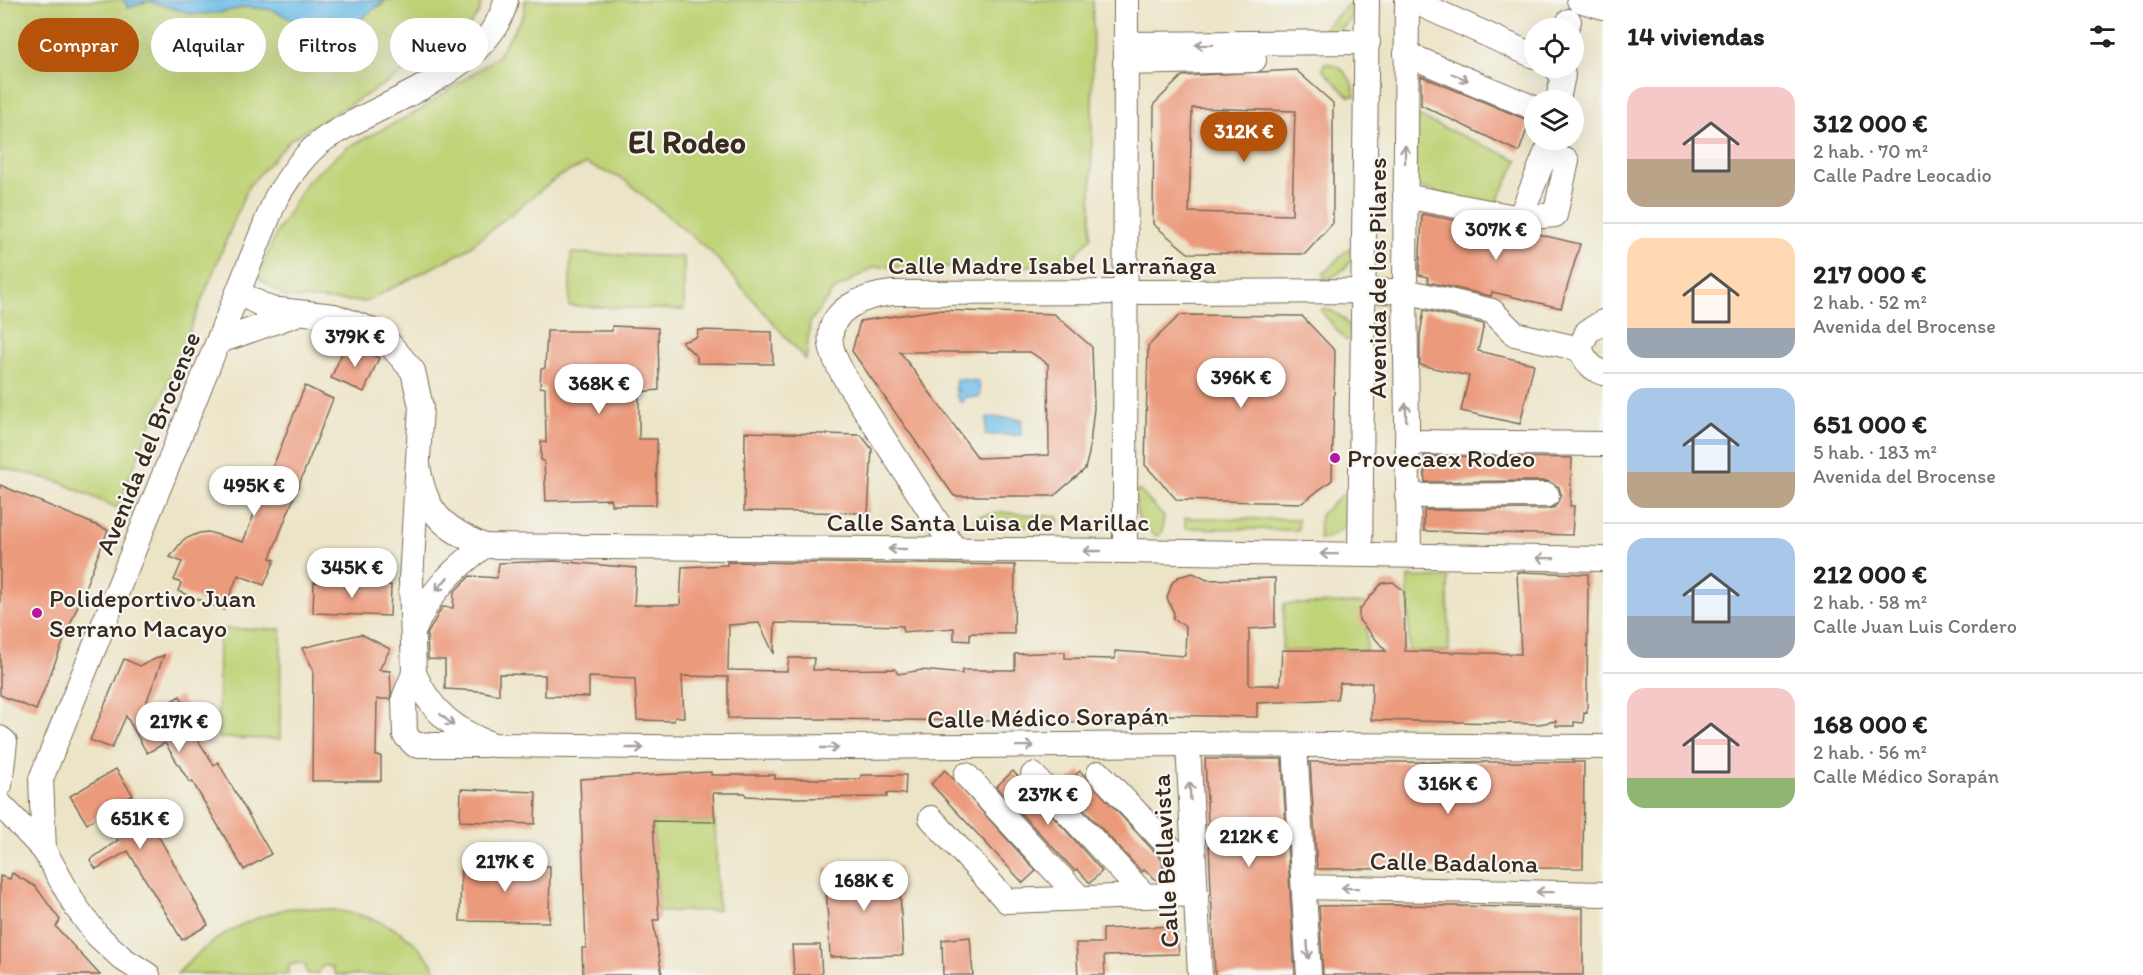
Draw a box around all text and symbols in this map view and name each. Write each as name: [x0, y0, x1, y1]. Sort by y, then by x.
chip: Comprar: [18, 18, 139, 72]
chip: Alquilar: [151, 18, 266, 72]
chip: Filtros: [278, 18, 378, 72]
chip: Nuevo: [390, 18, 488, 72]
map controls: [1524, 18, 1584, 150]
button: locate: [1524, 18, 1584, 78]
text: 14 viviendas: [1627, 20, 1765, 52]
icon: filters: [2086, 20, 2119, 53]
one-way arrow: [1195, 39, 1215, 50]
one-way arrow: [1450, 72, 1468, 83]
button: layers: [1524, 90, 1584, 150]
text: 312 000 €: [1813, 107, 1928, 139]
icon: home: [1675, 111, 1747, 183]
pin: 312K €: [1195, 112, 1293, 163]
text: 312K €: [1214, 119, 1274, 143]
district label: El Rodeo: [628, 123, 746, 161]
text: 2 hab. · 70 m²: [1813, 139, 1928, 163]
one-way arrow: [1399, 145, 1411, 165]
street label: Avenida de los Pilares: [1361, 157, 1393, 399]
text: Calle Padre Leocadio: [1813, 163, 1992, 187]
pin: 307K €: [1447, 210, 1545, 261]
text: 307K €: [1465, 217, 1527, 241]
street label: Calle Madre Isabel Larrañaga: [888, 249, 1217, 281]
text: 217 000 €: [1813, 258, 1926, 290]
icon: home: [1675, 262, 1747, 334]
text: 2 hab. · 52 m²: [1813, 290, 1927, 314]
text: Avenida del Brocense: [1813, 314, 1996, 338]
pin: 379K €: [306, 317, 404, 368]
text: 379K €: [325, 324, 385, 348]
street label: Avenida del Brocense: [89, 327, 207, 559]
pin: 396K €: [1192, 358, 1290, 409]
pin: 368K €: [550, 364, 648, 415]
text: 396K €: [1211, 365, 1271, 389]
text: 368K €: [568, 371, 630, 395]
one-way arrow: [1400, 403, 1412, 423]
text: 651 000 €: [1813, 408, 1927, 440]
icon: home: [1675, 412, 1747, 484]
text: 5 hab. · 183 m²: [1813, 440, 1937, 464]
place label: Provecaex Rodeo: [1347, 442, 1535, 474]
marker: Provecaex Rodeo: [1328, 451, 1342, 465]
text: Avenida del Brocense: [1813, 464, 1996, 488]
pin: 495K €: [205, 466, 303, 517]
text: 495K €: [223, 473, 285, 497]
street label: Calle Santa Luisa de Marillac: [826, 506, 1150, 538]
one-way arrow: [887, 544, 907, 555]
one-way arrow: [1082, 545, 1102, 557]
pin: 345K €: [303, 548, 401, 599]
one-way arrow: [1319, 548, 1339, 560]
one-way arrow: [1535, 552, 1555, 563]
text: 345K €: [321, 555, 383, 579]
text: 212 000 €: [1813, 558, 1927, 590]
icon: home: [1675, 562, 1747, 634]
one-way arrow: [435, 576, 449, 591]
place label: Polideportivo Juan Serrano Macayo: [49, 582, 256, 644]
text: 2 hab. · 58 m²: [1813, 590, 1927, 614]
marker: Polideportivo Juan Serrano Macayo: [30, 606, 44, 620]
text: Calle Juan Luis Cordero: [1813, 614, 2017, 638]
street label: Calle Médico Sorapán: [927, 699, 1169, 735]
pin: 217K €: [130, 702, 228, 753]
text: 168 000 €: [1813, 708, 1928, 740]
text: 217K €: [150, 709, 208, 733]
icon: home: [1675, 712, 1747, 784]
one-way arrow: [439, 714, 455, 727]
one-way arrow: [1014, 740, 1034, 752]
text: 2 hab. · 56 m²: [1813, 740, 1927, 764]
one-way arrow: [624, 742, 644, 754]
one-way arrow: [819, 742, 839, 753]
pin: 316K €: [1399, 764, 1497, 815]
text: Calle Médico Sorapán: [1813, 764, 1999, 788]
text: 316K €: [1418, 771, 1478, 795]
street label: Calle Bellavista: [1144, 773, 1186, 949]
pin: 237K €: [999, 775, 1097, 826]
one-way arrow: [1185, 781, 1196, 801]
text: 237K €: [1018, 782, 1078, 806]
pin: 651K €: [91, 799, 189, 850]
text: 651K €: [110, 806, 170, 830]
pin: 212K €: [1200, 817, 1298, 868]
text: 212K €: [1219, 824, 1279, 848]
pin: 217K €: [456, 842, 554, 893]
street label: Calle Badalona: [1369, 845, 1539, 879]
text: 217K €: [476, 849, 534, 873]
pin: 168K €: [815, 861, 913, 912]
text: 168K €: [834, 868, 894, 892]
one-way arrow: [1340, 882, 1360, 894]
one-way arrow: [1535, 886, 1555, 898]
one-way arrow: [1302, 940, 1313, 960]

